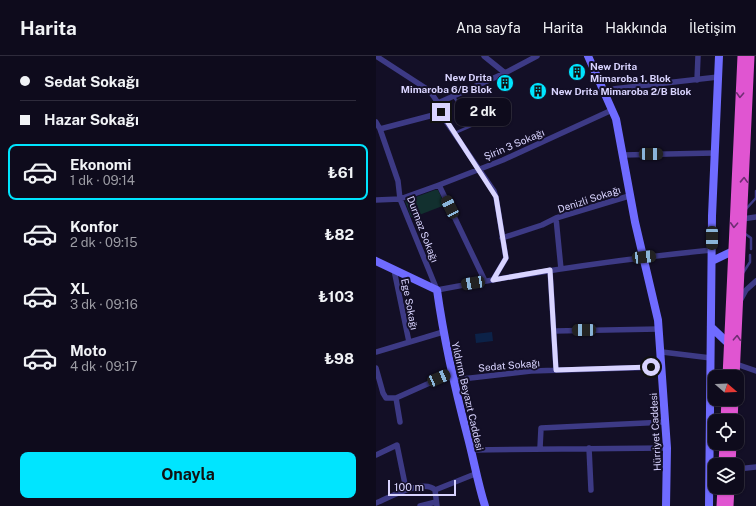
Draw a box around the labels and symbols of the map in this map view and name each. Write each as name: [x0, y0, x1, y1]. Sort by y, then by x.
place label: New Drita Mimaroba 1. Blok: [590, 60, 671, 84]
building icon: New Drita Mimaroba 1. Blok: [567, 62, 587, 82]
place label: New Drita Mimaroba 6/B Blok: [401, 71, 492, 95]
building icon: New Drita Mimaroba 6/B Blok: [495, 73, 515, 93]
building icon: New Drita Mimaroba 2/B Blok: [528, 81, 548, 101]
place label: New Drita Mimaroba 2/B Blok: [551, 85, 692, 97]
one-way arrow: [736, 92, 744, 98]
callout: 2 dk: [455, 98, 511, 126]
route end: [432, 103, 450, 121]
street label: Şirin 3 Sokağı: [482, 126, 546, 162]
car: [639, 148, 663, 160]
one-way arrow: [739, 177, 748, 183]
street label: Denizli Sokağı: [556, 183, 622, 215]
street label: Durmaz Sokağı: [405, 194, 441, 264]
car: [439, 194, 461, 220]
one-way arrow: [730, 222, 738, 228]
car: [706, 226, 718, 250]
car: [631, 250, 657, 264]
car: [460, 275, 486, 291]
street label: Ege Sokağı: [399, 277, 421, 331]
car: [572, 324, 596, 336]
one-way arrow: [733, 335, 741, 341]
street label: Yıldırım Beyazıt Caddesi: [450, 340, 486, 452]
street label: Sedat Sokağı: [478, 356, 540, 374]
route start: [642, 358, 660, 376]
car: [426, 368, 452, 388]
north arrow: [708, 370, 744, 406]
street label: Hürriyet Caddesi: [647, 393, 663, 471]
scale bar: [388, 478, 456, 497]

